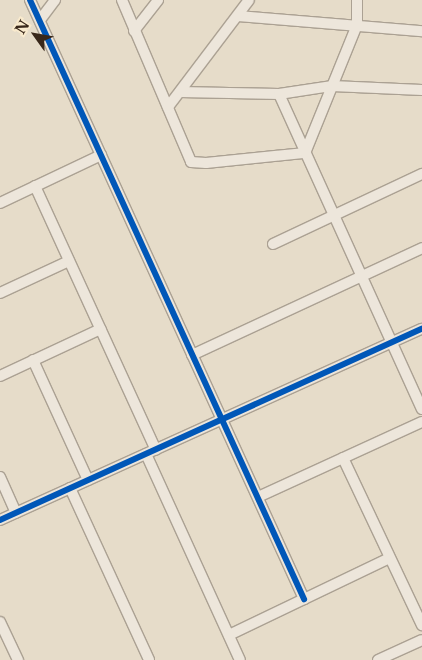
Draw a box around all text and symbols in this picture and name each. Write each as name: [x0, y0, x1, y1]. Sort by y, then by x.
north arrow: [10, 10, 60, 60]
text: N: [11, 17, 33, 37]

